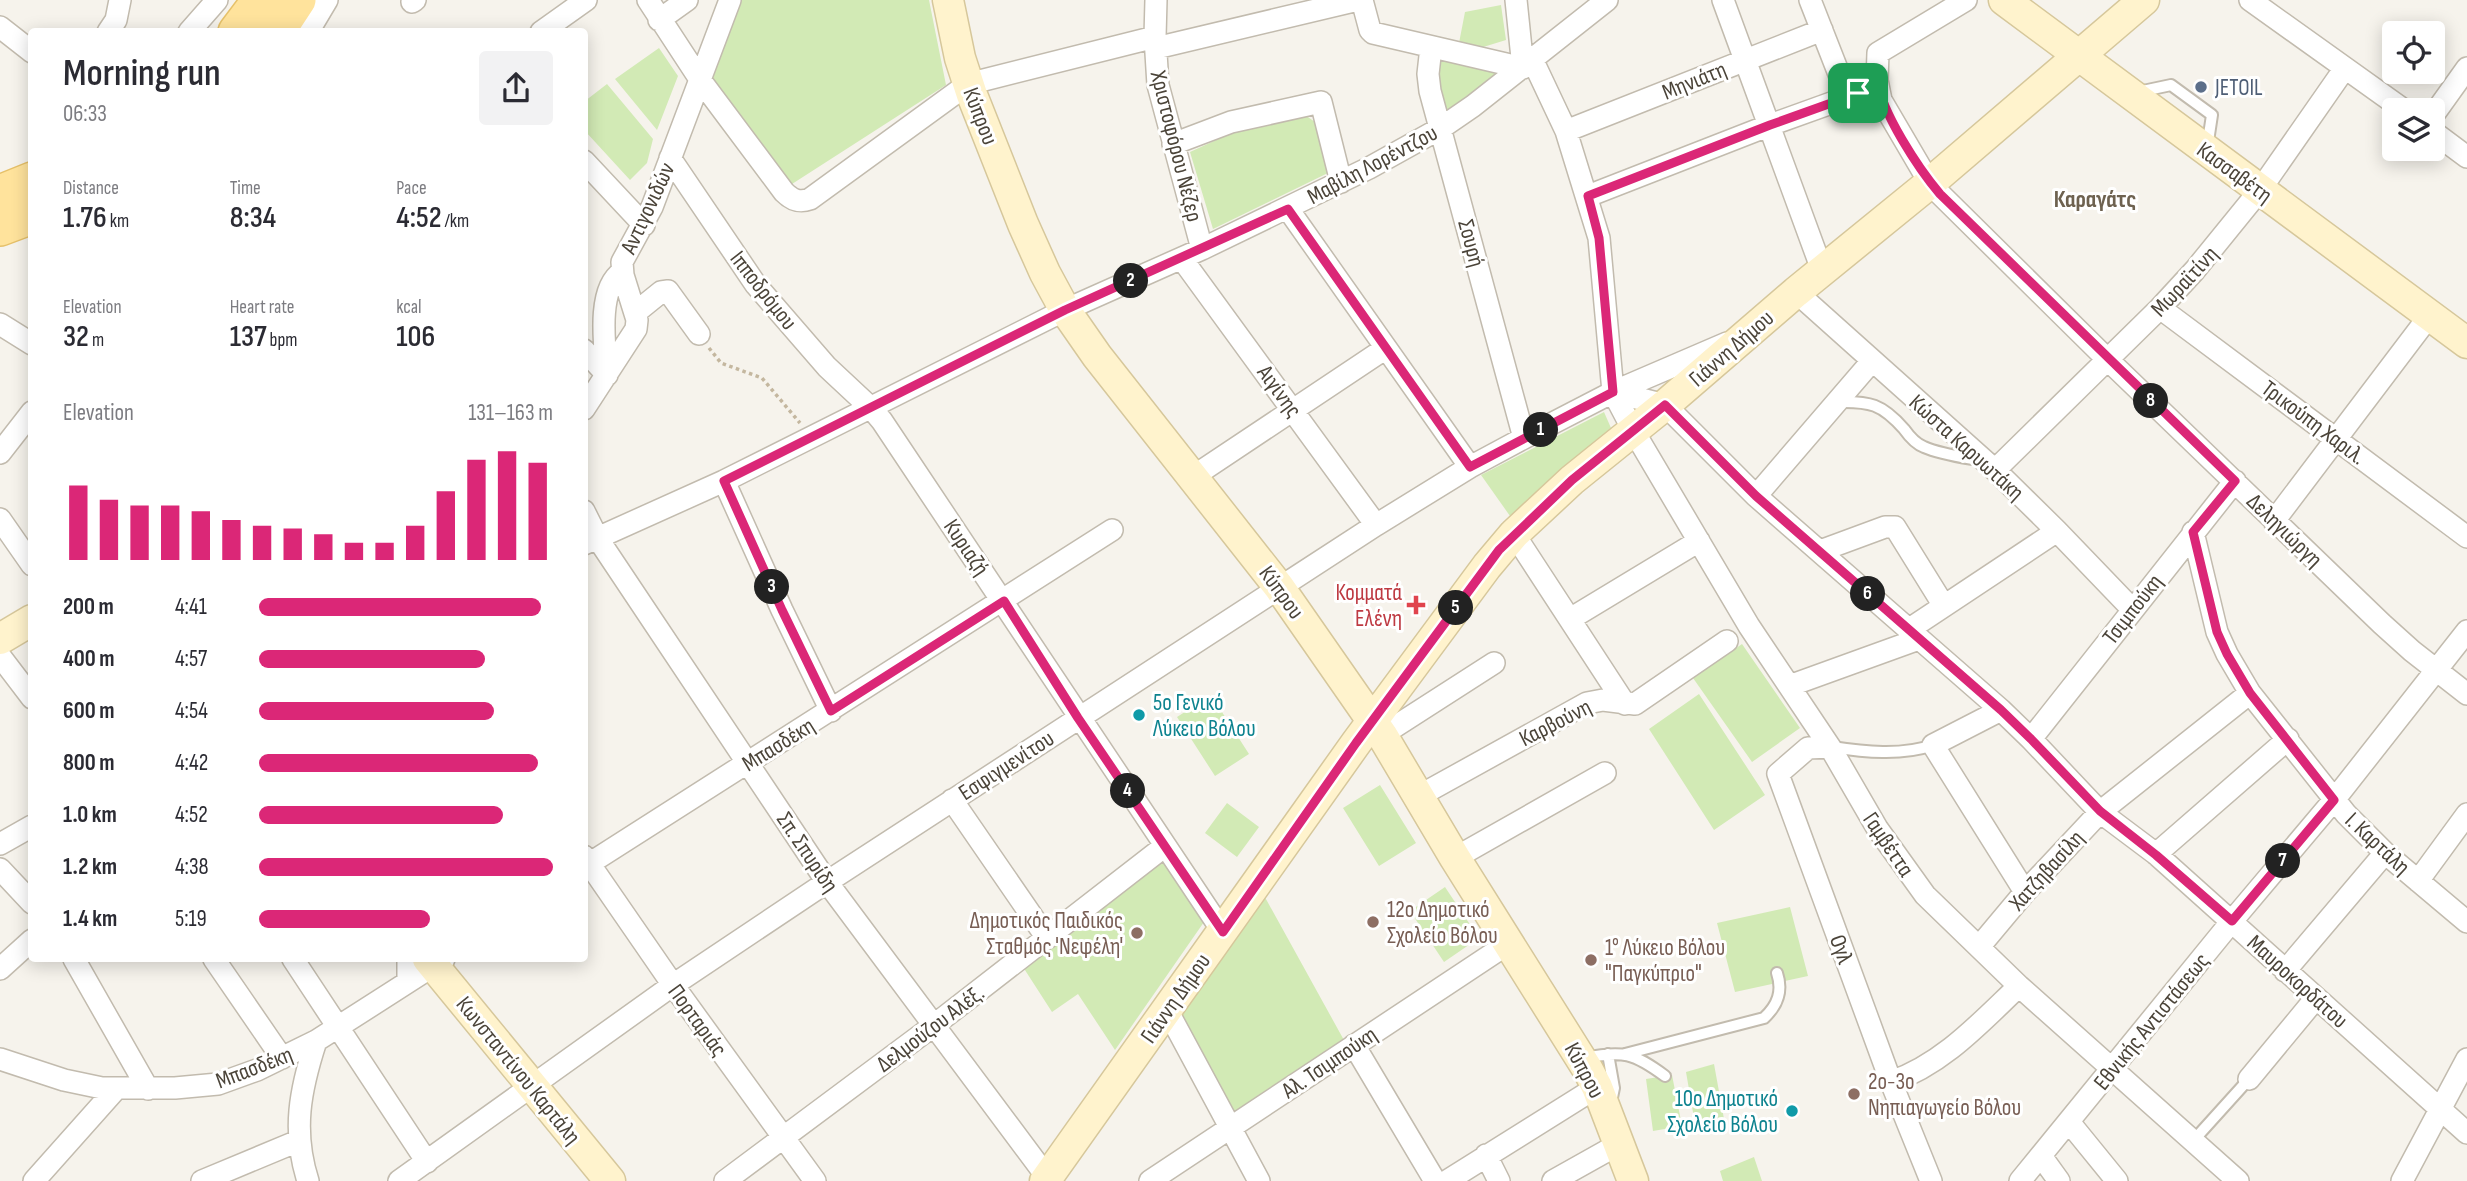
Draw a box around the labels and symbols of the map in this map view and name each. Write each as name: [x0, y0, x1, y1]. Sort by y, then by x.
street label: Μηνιάτη: [1658, 55, 1731, 106]
pin: [1828, 63, 1888, 123]
street label: Χριστοφόρου Νέζερ: [1144, 67, 1208, 225]
place label: JETOIL: [2214, 74, 2263, 102]
marker: JETOIL: [2193, 79, 2209, 95]
street label: Κύπρου: [956, 84, 1004, 149]
street label: Μαβίλη Λορέντζου: [1303, 119, 1442, 211]
street label: Κασσαβέτη: [2191, 136, 2278, 210]
street label: Αντιγονιδών: [614, 158, 681, 259]
district label: Καραγάτς: [2054, 185, 2136, 214]
street label: Σουρή: [1451, 216, 1491, 270]
street label: Μωραϊτίνη: [2145, 241, 2224, 323]
street label: Ιπποδρόμου: [724, 246, 803, 336]
pin: 2: [1114, 264, 1148, 298]
street label: Γιάννη Δήμου: [1684, 304, 1780, 393]
street label: Αιγίνης: [1250, 359, 1308, 423]
street label: Τρικούπη Χαριλ.: [2256, 375, 2371, 471]
pin: 8: [2134, 384, 2168, 418]
street label: Κώστα Καρυωτάκη: [1903, 389, 2030, 507]
pin: 1: [1524, 412, 1558, 448]
street label: Δεληγιώργη: [2241, 488, 2328, 574]
street label: Κυριαζή: [937, 514, 995, 581]
street label: Κύπρου: [1253, 560, 1310, 625]
street label: Τσιμπούκη: [2097, 569, 2169, 650]
pin: 3: [754, 570, 790, 604]
pin: 6: [1850, 576, 1885, 612]
place label: Κομματά Ελένη: [1335, 579, 1402, 633]
pin: 5: [1438, 590, 1474, 626]
marker: Κομματά Ελένη: [1408, 597, 1424, 613]
place label: 5ο Γενικό Λύκειο Βόλου: [1152, 689, 1256, 743]
street label: Καρβούνη: [1515, 693, 1596, 753]
marker: 5ο Γενικό Λύκειο Βόλου: [1131, 707, 1147, 723]
street label: Μπασδέκη: [737, 712, 820, 778]
street label: Εσφιγμενίτου: [954, 725, 1059, 807]
pin: 4: [1110, 774, 1146, 808]
street label: Σπ. Σπυρίδη: [770, 807, 844, 898]
street label: Γαμβέττα: [1857, 807, 1920, 882]
street label: Ι. Καρτάλη: [2339, 807, 2416, 881]
street label: Χατζηβασίλη: [2003, 825, 2090, 917]
pin: 7: [2266, 844, 2300, 878]
place label: 12ο Δημοτικό Σχολείο Βόλου: [1387, 896, 1498, 950]
place label: Δημοτικός Παιδικός Σταθμός 'Νεφέλη': [970, 907, 1123, 961]
marker: 12ο Δημοτικό Σχολείο Βόλου: [1365, 914, 1381, 930]
marker: Δημοτικός Παιδικός Σταθμός 'Νεφέλη': [1129, 925, 1145, 941]
street label: Μαυροκορδάτου: [2241, 929, 2354, 1034]
street label: Ογλ: [1823, 931, 1859, 969]
place label: 1° Λύκειο Βόλου "Παγκύπριο": [1605, 934, 1725, 988]
street label: Εθνικής Αντιστάσεως: [2088, 947, 2216, 1096]
street label: Γιάννη Δήμου: [1135, 948, 1217, 1049]
marker: 1° Λύκειο Βόλου "Παγκύπριο": [1583, 952, 1599, 968]
street label: Πορταριάς: [662, 979, 733, 1062]
street label: Δελμούζου Αλέξ.: [871, 979, 990, 1078]
street label: Κωνσταντίνου Καρτάλη: [450, 991, 587, 1150]
street label: Αλ. Τσιμπούκη: [1276, 1021, 1383, 1105]
street label: Κύπρου: [1558, 1038, 1610, 1103]
street label: Μπασδέκη: [212, 1041, 297, 1095]
place label: 2ο-3ο Νηπιαγωγείο Βόλου: [1868, 1068, 2021, 1122]
place label: 10ο Δημοτικό Σχολείο Βόλου: [1667, 1085, 1778, 1139]
marker: 2ο-3ο Νηπιαγωγείο Βόλου: [1846, 1086, 1862, 1102]
marker: 10ο Δημοτικό Σχολείο Βόλου: [1784, 1103, 1800, 1119]

